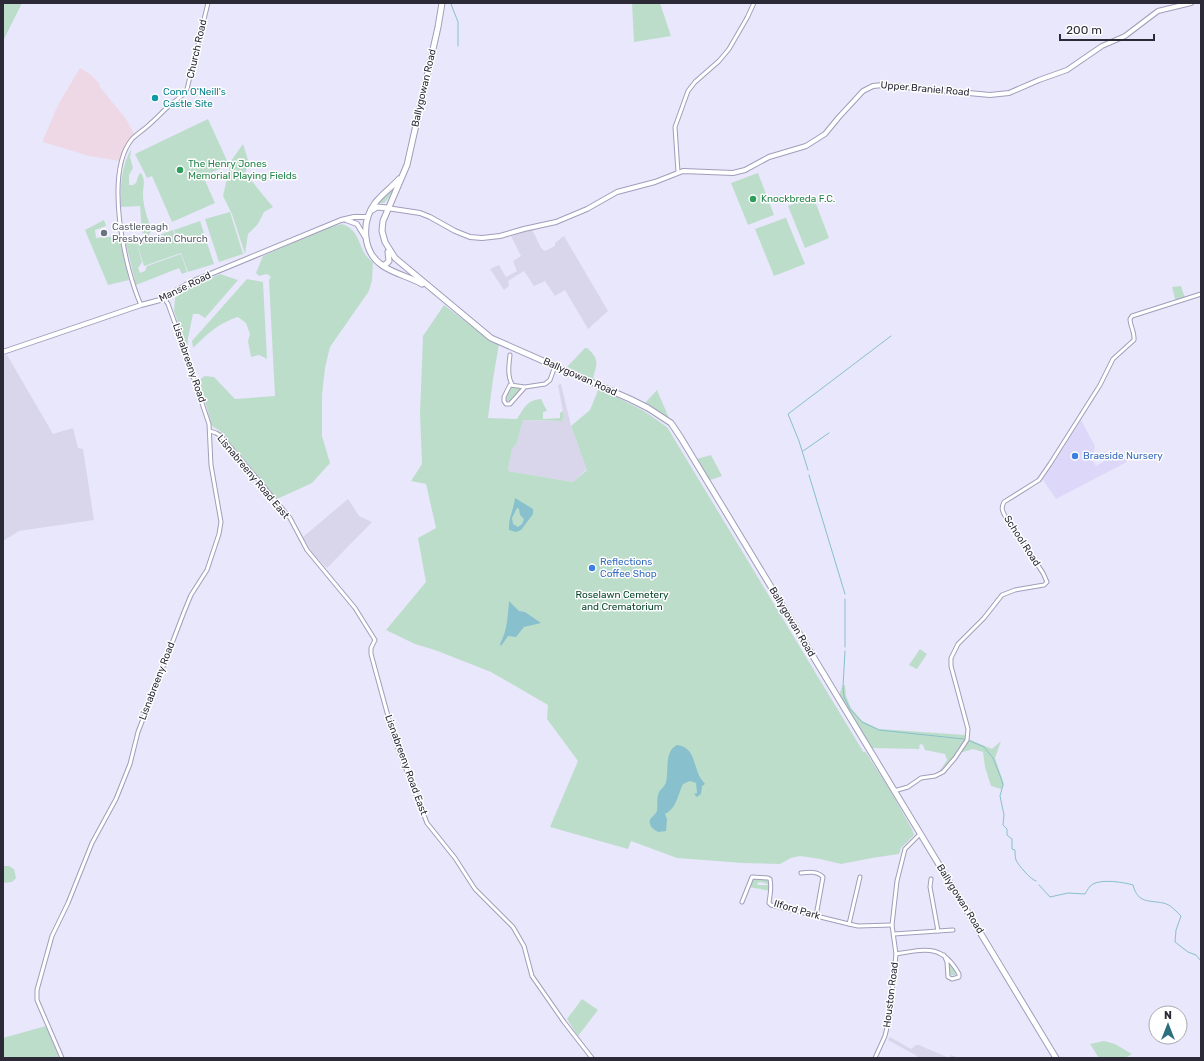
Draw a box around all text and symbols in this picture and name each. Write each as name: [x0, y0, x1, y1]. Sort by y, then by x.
scale bar: [1060, 16, 1154, 42]
street label: Church Road: [184, 18, 210, 80]
text: 200 m: [1066, 23, 1102, 37]
street label: Ballygowan Road: [409, 48, 439, 128]
street label: Upper Braniel Road: [880, 79, 970, 99]
place label: Conn O'Neill's Castle Site: [163, 86, 226, 110]
marker: Conn O'Neill's Castle Site: [150, 93, 160, 103]
place label: The Henry Jones Memorial Playing Fields: [188, 158, 297, 182]
marker: The Henry Jones Memorial Playing Fields: [175, 165, 185, 175]
place label: Knockbreda F.C.: [761, 193, 835, 205]
marker: Knockbreda F.C.: [748, 194, 758, 204]
place label: Castlereagh Presbyterian Church: [112, 221, 208, 245]
marker: Castlereagh Presbyterian Church: [99, 228, 109, 238]
street label: Manse Road: [157, 269, 213, 305]
street label: Lisnabreeny Road: [170, 322, 208, 404]
street label: Ballygowan Road: [541, 355, 619, 399]
street label: Lisnabreeny Road East: [214, 433, 292, 521]
place label: Braeside Nursery: [1083, 450, 1163, 462]
marker: Braeside Nursery: [1070, 451, 1080, 461]
street label: School Road: [1001, 513, 1043, 569]
place label: Reflections Coffee Shop: [600, 556, 657, 580]
marker: Reflections Coffee Shop: [587, 563, 597, 573]
street label: Ballygowan Road: [766, 585, 818, 659]
park label: Roselawn Cemetery and Crematorium: [576, 589, 669, 613]
street label: Lisnabreeny Road: [137, 640, 177, 722]
street label: Lisnabreeny Road East: [382, 713, 430, 817]
street label: Ballygowan Road: [934, 862, 986, 936]
street label: Ilford Park: [772, 898, 822, 923]
street label: Houston Road: [881, 962, 901, 1028]
north arrow: [1148, 1005, 1188, 1045]
text: N: [1164, 1009, 1172, 1022]

